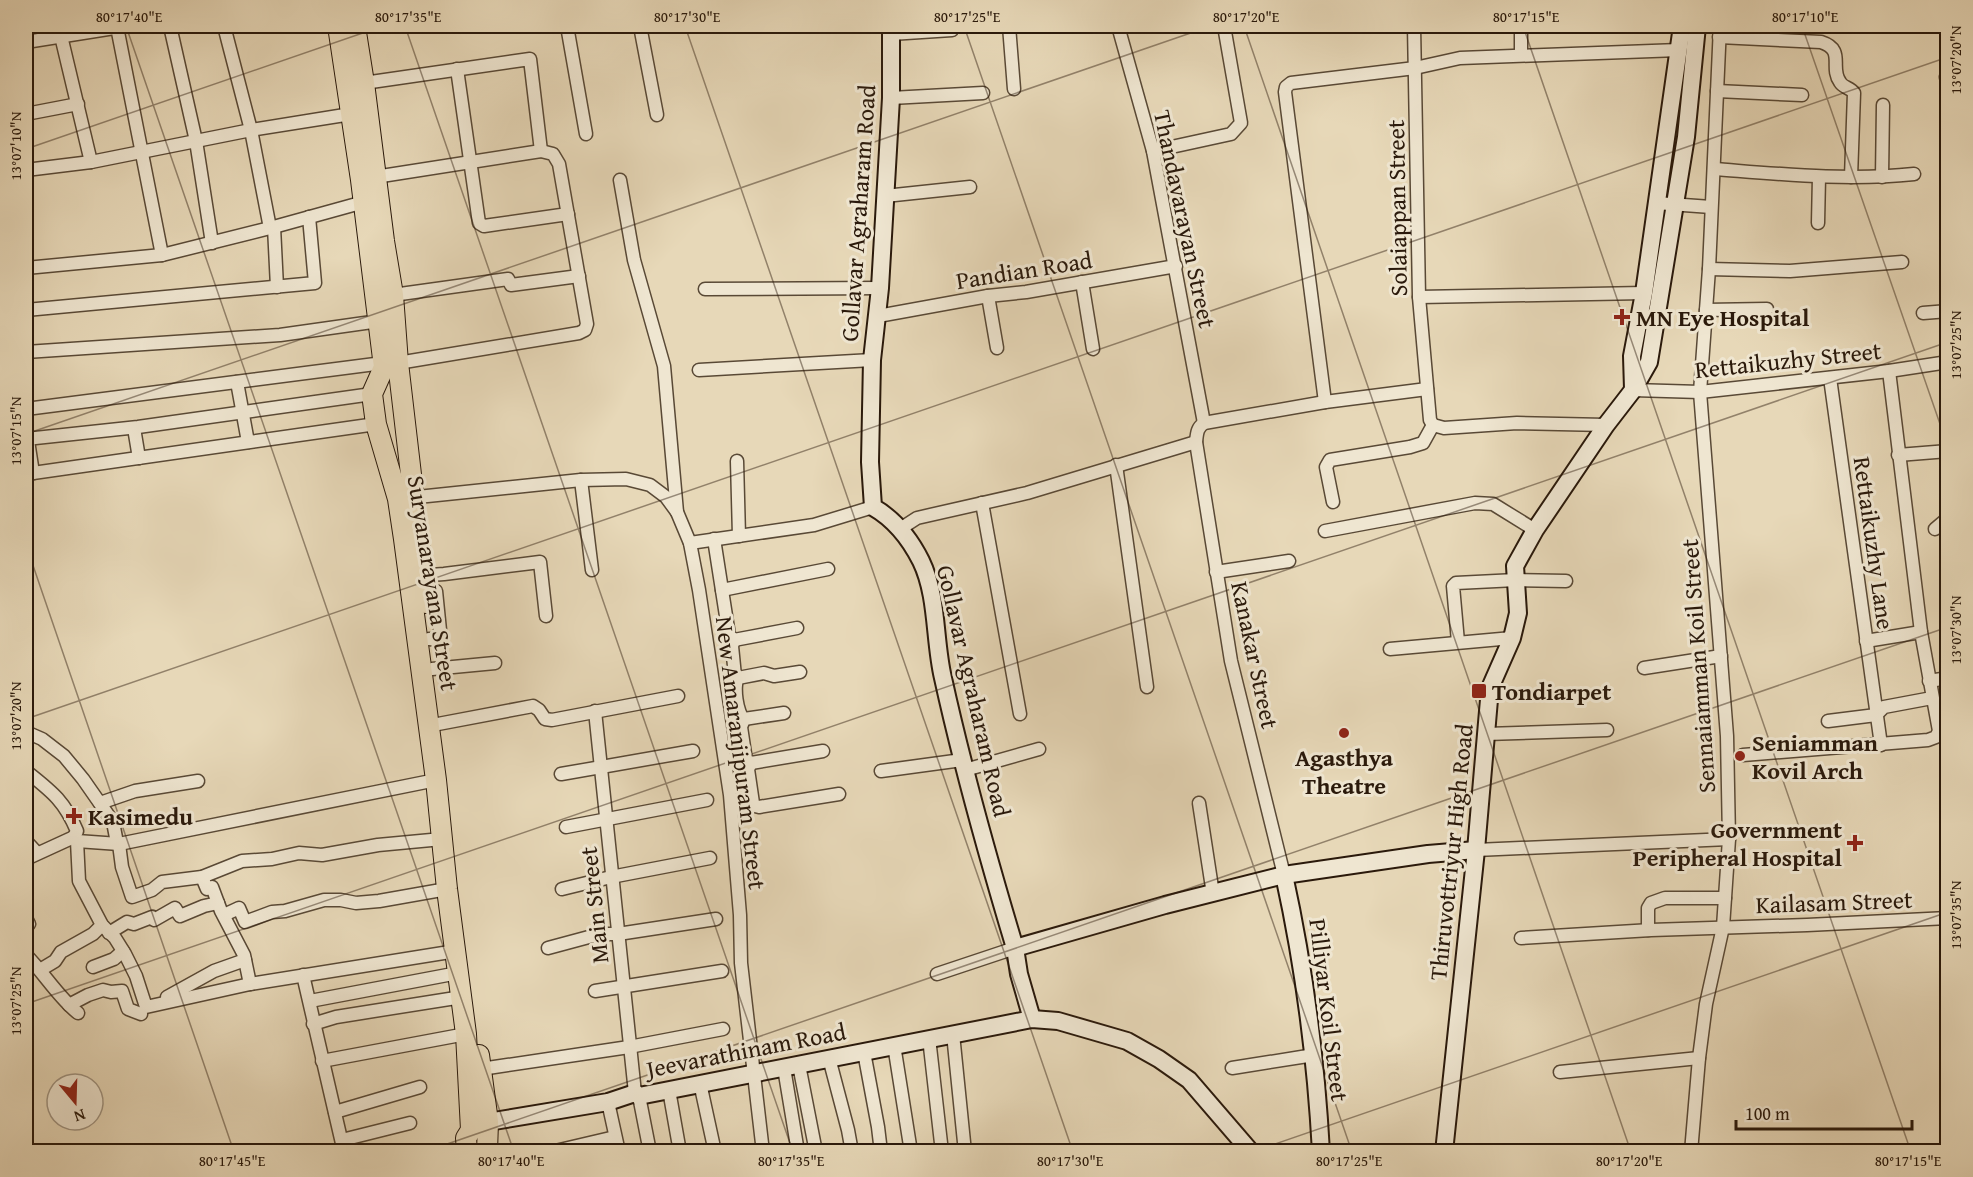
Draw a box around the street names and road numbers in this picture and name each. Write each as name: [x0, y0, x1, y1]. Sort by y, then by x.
street label: Gollavar Agraharam Road: [832, 83, 884, 343]
street label: Thandavarayan Street: [1145, 107, 1225, 332]
street label: Solaiappan Street: [1378, 119, 1416, 297]
street label: Pandian Road: [953, 242, 1095, 298]
street label: Rettaikuzhy Street: [1693, 333, 1883, 387]
street label: Rettaikuzhy Lane: [1845, 454, 1903, 632]
street label: Suryanarayana Street: [399, 473, 467, 693]
street label: Sennaiamman Koil Street: [1672, 537, 1724, 794]
street label: Gollavar Agraharam Road: [928, 562, 1020, 820]
street label: Kanakar Street: [1222, 578, 1288, 732]
street label: New Amaranjipuram Street: [707, 614, 775, 892]
street label: Thiruvottriyur High Road: [1420, 722, 1482, 982]
street label: Main Street: [570, 844, 618, 965]
street label: Kailasam Street: [1755, 882, 1914, 922]
street label: Pilliyar Koil Street: [1300, 917, 1358, 1104]
street label: Jeevarathinam Road: [640, 1013, 849, 1087]

